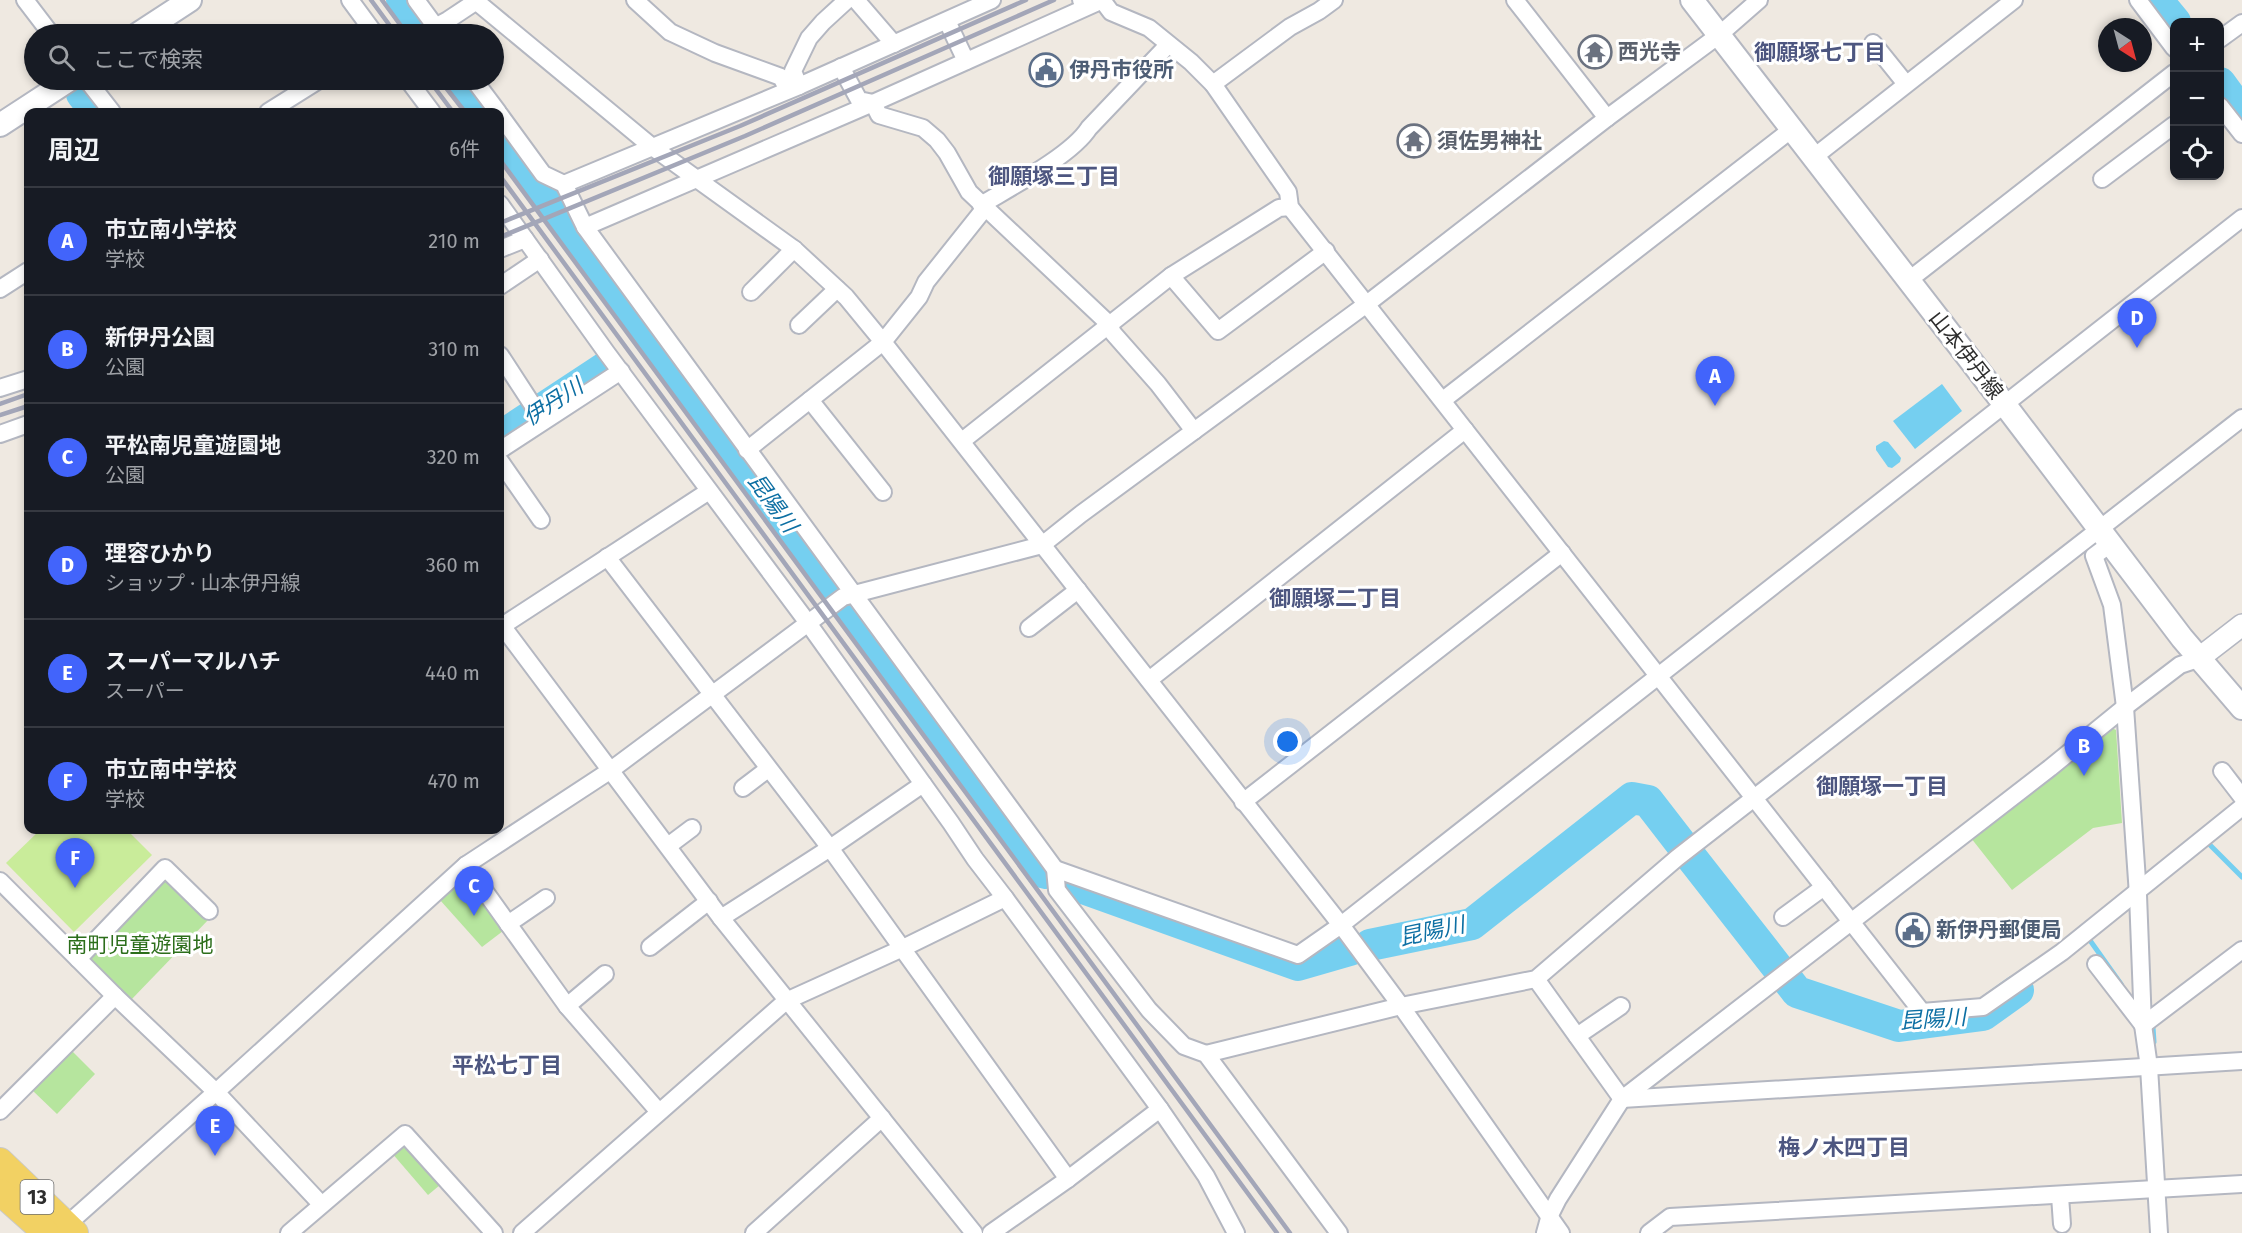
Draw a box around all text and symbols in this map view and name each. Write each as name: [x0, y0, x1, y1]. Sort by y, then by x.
north arrow: [2098, 18, 2152, 72]
map controls: [2170, 18, 2224, 180]
button: +: [2170, 18, 2224, 72]
search box: [24, 24, 504, 90]
temple icon: 西光寺: [1577, 34, 1613, 70]
place label: 西光寺: [1618, 39, 1681, 65]
district label: 御願塚七丁目: [1754, 39, 1886, 66]
icon: search: [45, 41, 78, 74]
text: ここで検索: [93, 46, 203, 73]
public building icon: 伊丹市役所: [1028, 52, 1064, 88]
place label: 伊丹市役所: [1069, 57, 1174, 83]
button: −: [2170, 72, 2224, 126]
temple icon: 須佐男神社: [1396, 123, 1432, 159]
button: locate: [2170, 126, 2224, 180]
place label: 須佐男神社: [1437, 128, 1542, 154]
text: 周辺: [48, 135, 100, 166]
text: 6件: [449, 137, 480, 161]
district label: 御願塚三丁目: [988, 163, 1120, 190]
text: 市立南小学校: [105, 216, 237, 243]
text: A: [62, 229, 73, 253]
text: 210 m: [428, 229, 480, 253]
text: 学校: [105, 247, 145, 271]
pin: D: [2118, 298, 2156, 348]
street label: 山本伊丹線: [1923, 306, 2009, 404]
text: 新伊丹公園: [105, 324, 215, 351]
text: B: [61, 337, 74, 361]
text: 310 m: [428, 337, 480, 361]
text: 公園: [105, 355, 145, 379]
pin: A: [1696, 356, 1734, 406]
water label: 伊丹川: [518, 372, 590, 431]
text: 平松南児童遊園地: [105, 432, 281, 459]
text: C: [62, 445, 73, 469]
text: 320 m: [427, 445, 480, 469]
text: 公園: [105, 463, 145, 487]
water label: 昆陽川: [743, 468, 804, 539]
text: 理容ひかり: [105, 540, 215, 567]
text: D: [61, 553, 74, 577]
text: 360 m: [426, 553, 480, 577]
text: ショップ · 山本伊丹線: [105, 571, 300, 595]
district label: 御願塚二丁目: [1269, 585, 1401, 612]
text: スーパーマルハチ: [105, 648, 281, 675]
text: E: [62, 661, 73, 685]
text: 440 m: [425, 661, 480, 685]
text: スーパー: [105, 679, 185, 703]
pin: B: [2064, 726, 2104, 776]
your location: [1273, 727, 1302, 756]
text: 市立南中学校: [105, 756, 237, 783]
text: F: [63, 769, 72, 793]
text: 470 m: [428, 769, 480, 793]
district label: 御願塚一丁目: [1816, 773, 1948, 800]
text: 学校: [105, 787, 145, 811]
pin: F: [56, 838, 94, 888]
pin: C: [454, 866, 494, 916]
water label: 昆陽川: [1397, 911, 1469, 951]
public building icon: 新伊丹郵便局: [1895, 912, 1931, 948]
place label: 新伊丹郵便局: [1936, 917, 2062, 943]
park label: 南町児童遊園地: [67, 932, 214, 958]
water label: 昆陽川: [1899, 1003, 1969, 1035]
district label: 平松七丁目: [452, 1052, 562, 1079]
pin: E: [196, 1106, 234, 1156]
district label: 梅ノ木四丁目: [1778, 1134, 1910, 1161]
road number: 13: [20, 1180, 54, 1214]

